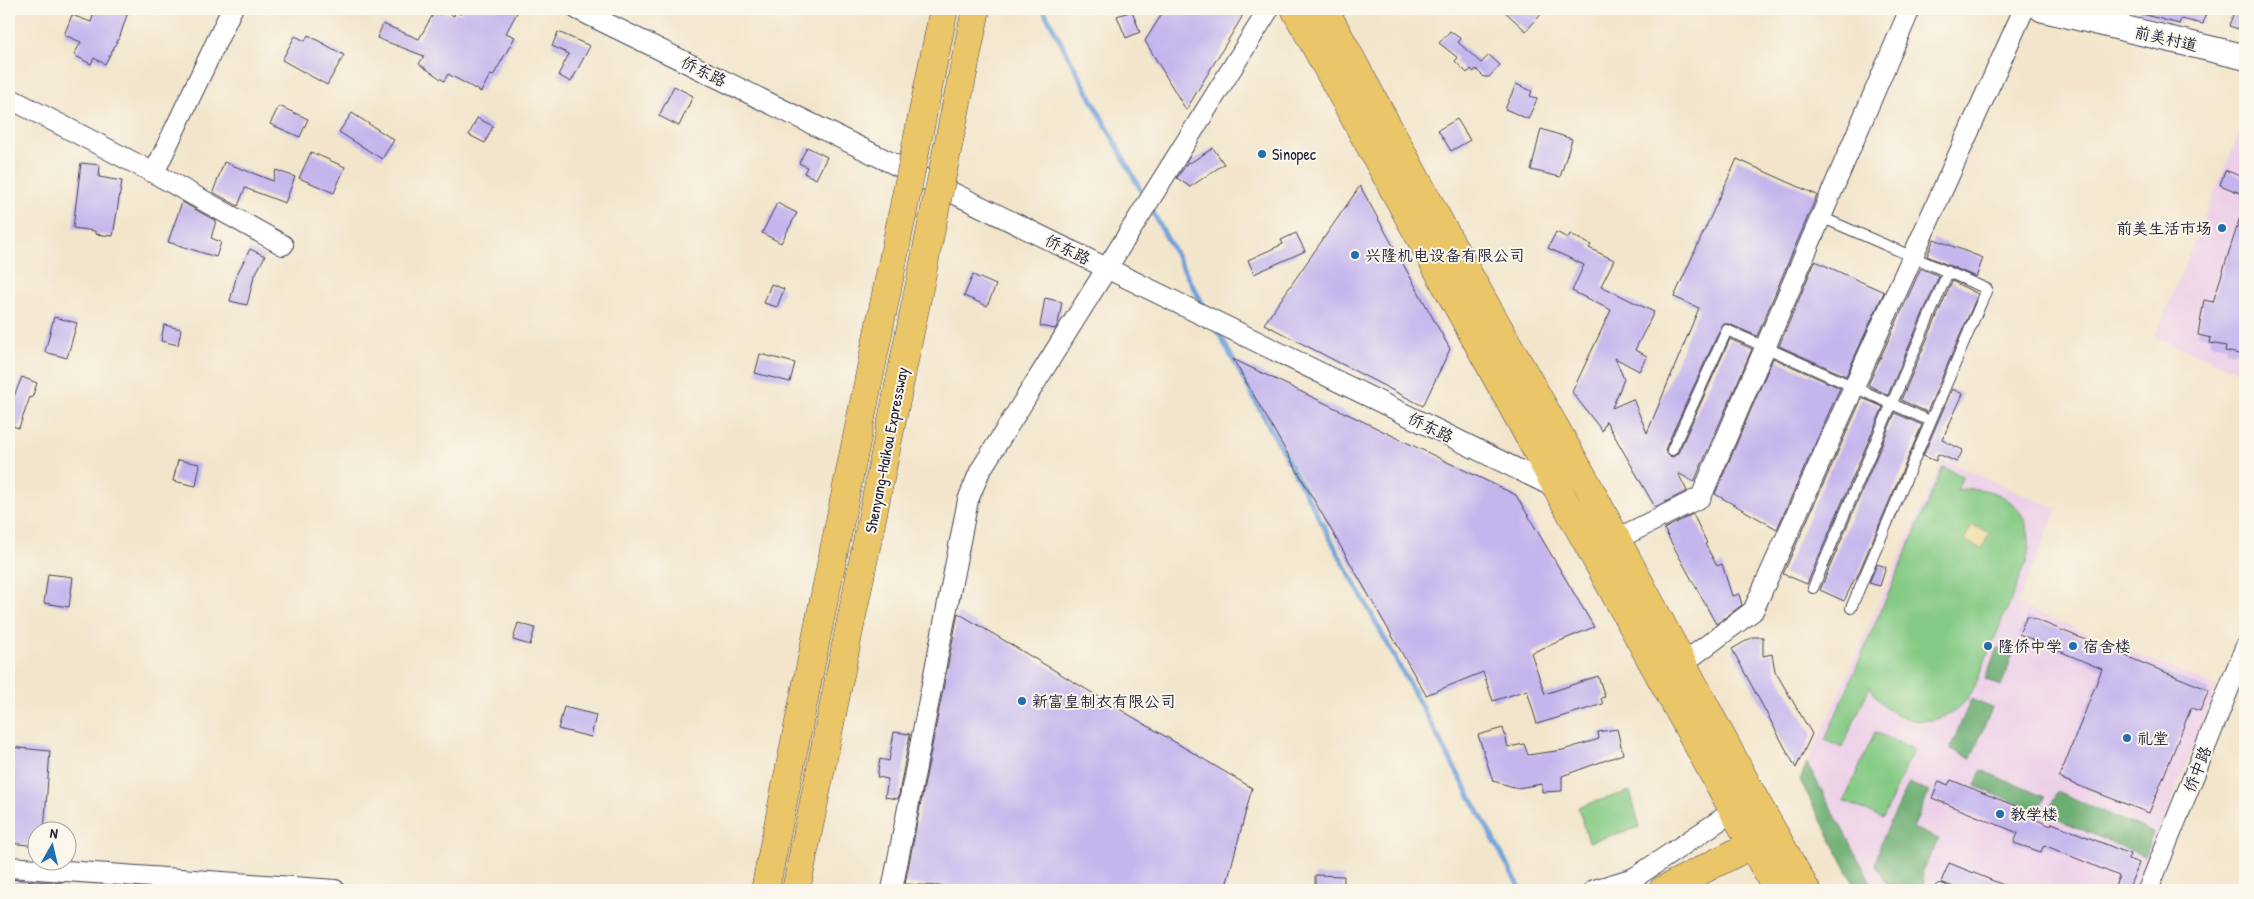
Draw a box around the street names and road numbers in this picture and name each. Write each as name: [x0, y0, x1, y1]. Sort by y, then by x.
street label: 前美村道: [2132, 20, 2200, 56]
street label: 侨东路: [678, 51, 730, 91]
street label: 侨东路: [1042, 229, 1094, 269]
street label: Shenyang-Haikou Expressway: [859, 365, 913, 535]
street label: 侨东路: [1405, 407, 1457, 447]
street label: 侨中路: [2178, 743, 2216, 795]

